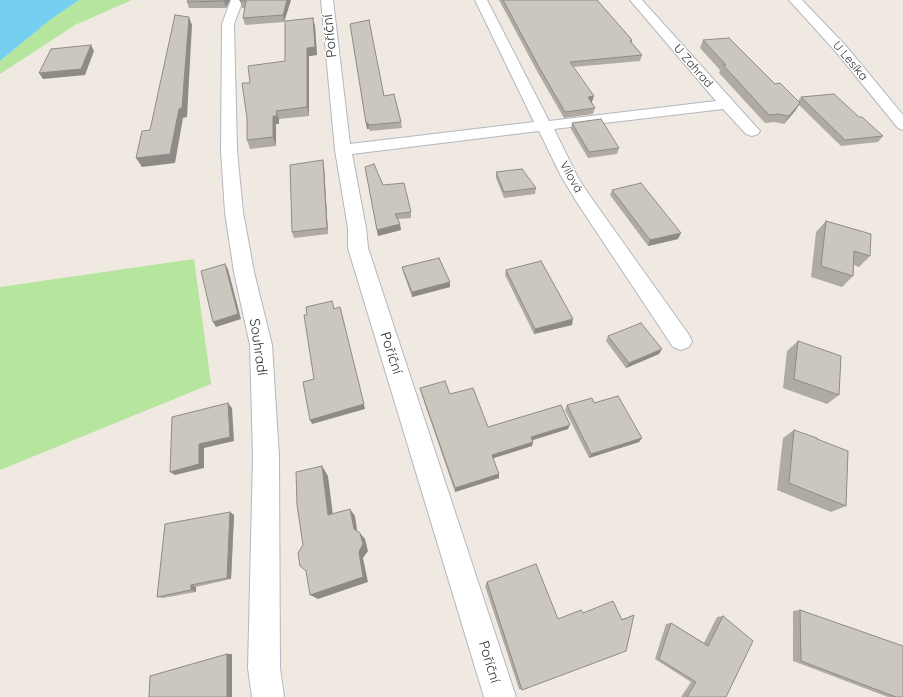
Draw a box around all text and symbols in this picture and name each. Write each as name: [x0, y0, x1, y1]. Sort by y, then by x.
street label: Poříční: [319, 14, 341, 58]
street label: U Lesíka: [829, 38, 871, 84]
street label: U Zahrad: [670, 41, 716, 91]
street label: Vilová: [556, 159, 586, 195]
street label: Souhradí: [246, 317, 270, 377]
street label: Poříční: [376, 330, 406, 376]
street label: Poříční: [475, 639, 503, 685]

